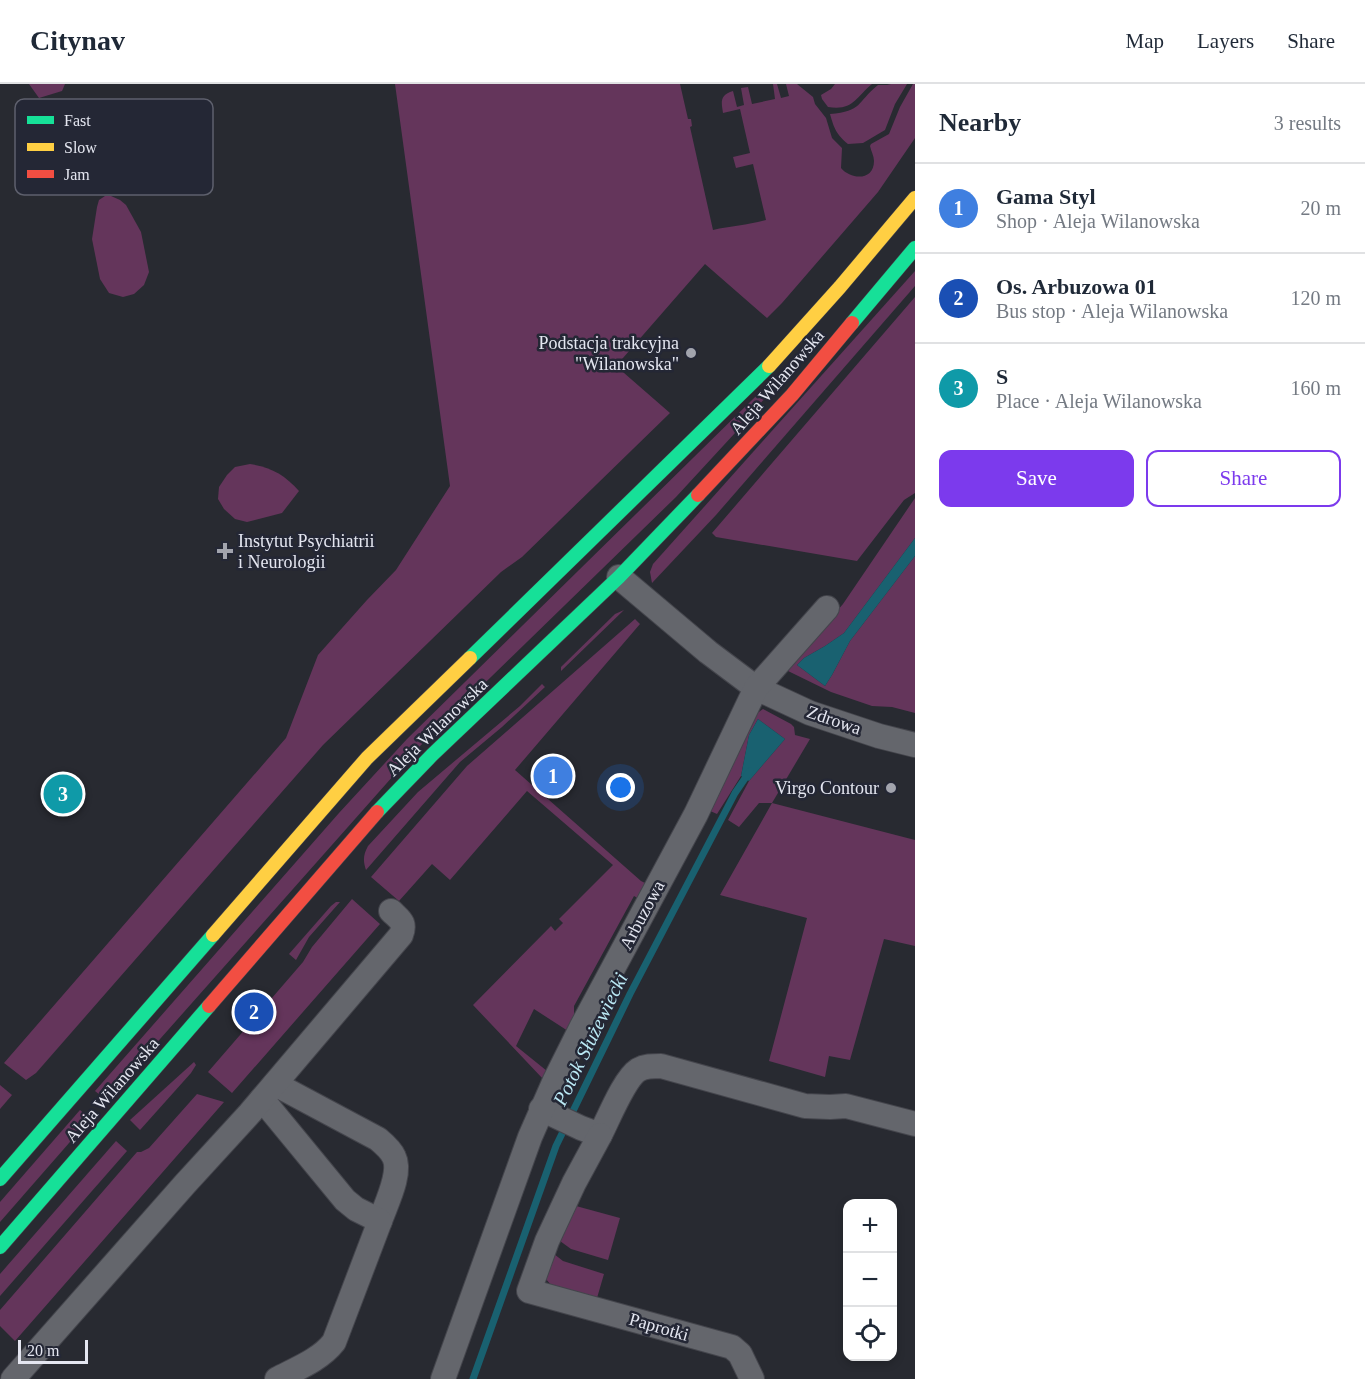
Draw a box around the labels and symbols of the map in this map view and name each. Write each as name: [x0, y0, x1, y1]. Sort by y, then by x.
legend: [15, 99, 213, 195]
text: Fast: [64, 112, 91, 129]
text: Slow: [64, 139, 97, 156]
text: Jam: [64, 166, 90, 183]
street label: Aleja Wilanowska: [726, 325, 828, 439]
place label: Podstacja trakcyjna "Wilanowska": [539, 333, 679, 374]
marker: Podstacja trakcyjna "Wilanowska": [684, 346, 698, 360]
place label: Instytut Psychiatrii i Neurologii: [238, 531, 375, 572]
marker: Instytut Psychiatrii i Neurologii: [216, 542, 234, 560]
street label: Aleja Wilanowska: [382, 674, 492, 780]
street label: Zdrowa: [804, 701, 864, 739]
pin: 1: [534, 754, 572, 798]
pin: 3: [44, 772, 82, 816]
your location: [606, 773, 635, 802]
place label: Virgo Contour: [775, 778, 879, 798]
marker: Virgo Contour: [884, 781, 898, 795]
street label: Arbuzowa: [616, 877, 668, 953]
water label: Potok Służewiecki: [548, 969, 632, 1110]
pin: 2: [234, 990, 274, 1034]
street label: Aleja Wilanowska: [61, 1033, 163, 1147]
street label: Paprotki: [627, 1309, 691, 1345]
scale bar: [18, 1337, 88, 1364]

